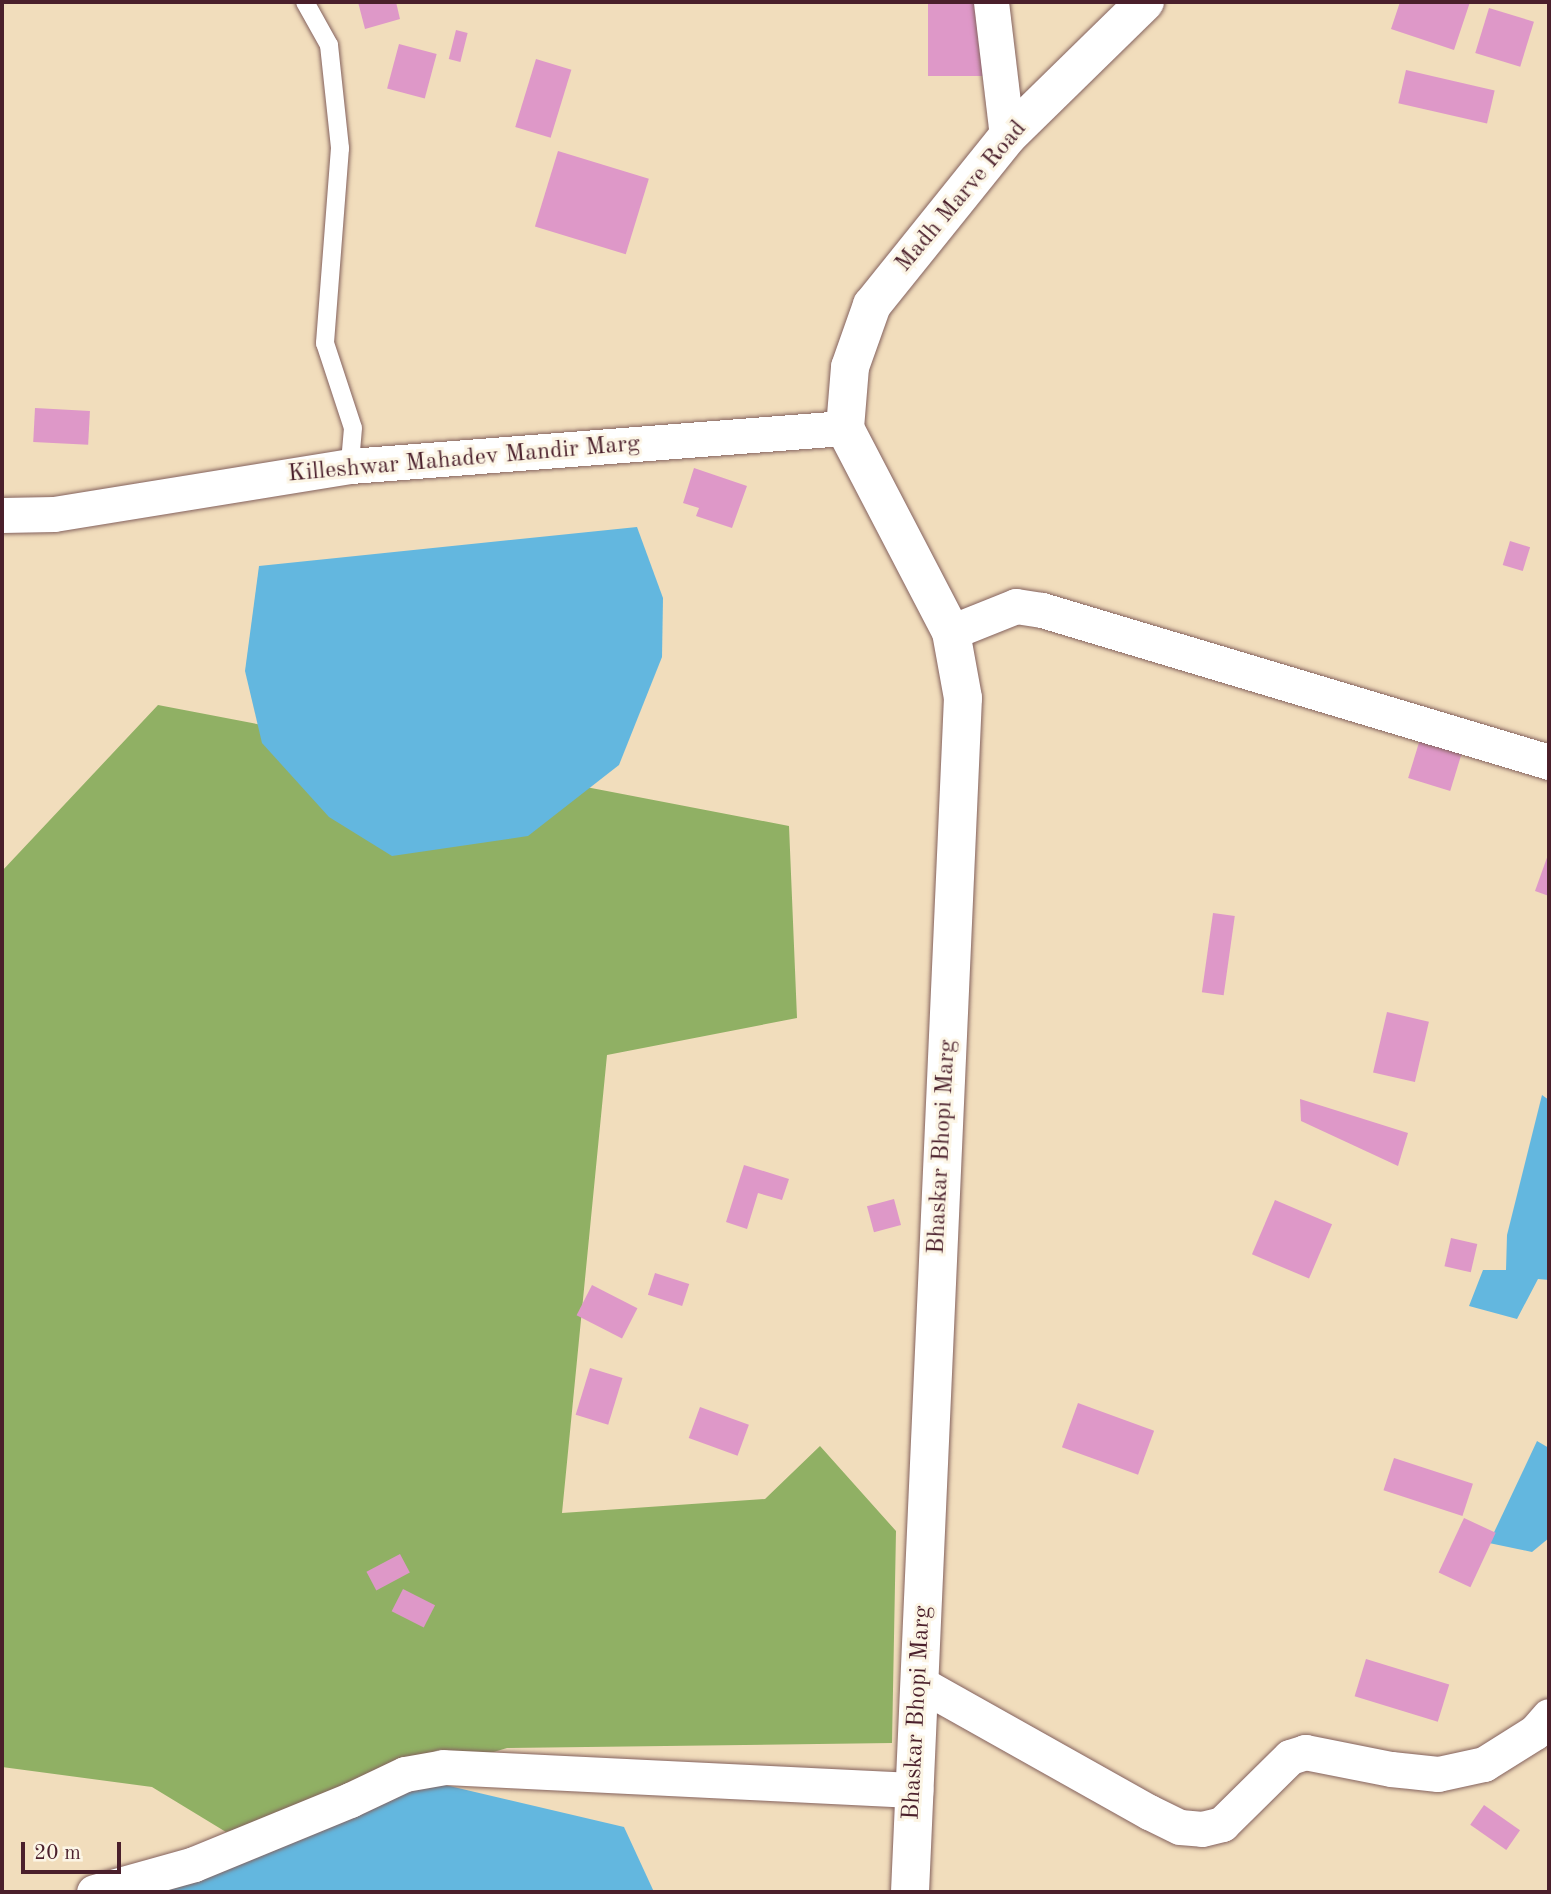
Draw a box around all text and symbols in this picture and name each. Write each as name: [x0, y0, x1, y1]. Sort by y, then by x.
street label: Madh Marve Road: [890, 115, 1034, 279]
street label: Killeshwar Mahadev Mandir Marg: [287, 430, 641, 490]
street label: Bhaskar Bhopi Marg: [923, 1039, 963, 1255]
street label: Bhaskar Bhopi Marg: [898, 1605, 938, 1821]
scale bar: [24, 1828, 124, 1872]
text: 20 m: [34, 1843, 81, 1864]

